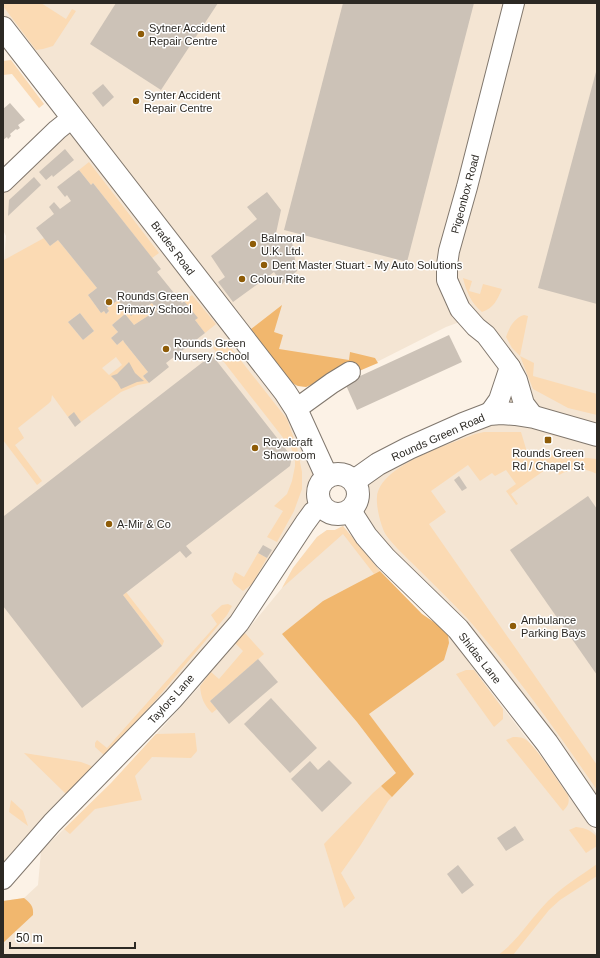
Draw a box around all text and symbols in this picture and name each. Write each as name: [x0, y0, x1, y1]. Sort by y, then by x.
place label: Sytner Accident Repair Centre: [149, 22, 225, 47]
marker: Sytner Accident Repair Centre: [136, 29, 146, 39]
place label: Synter Accident Repair Centre: [144, 89, 220, 114]
marker: Synter Accident Repair Centre: [131, 96, 141, 106]
street label: Pigeonbox Road: [449, 153, 481, 235]
street label: Brades Road: [149, 219, 197, 277]
place label: Balmoral U.K. Ltd.: [261, 232, 304, 257]
marker: Balmoral U.K. Ltd.: [248, 239, 258, 249]
place label: Dent Master Stuart - My Auto Solutions: [272, 259, 463, 271]
marker: Dent Master Stuart - My Auto Solutions: [259, 260, 269, 270]
place label: Colour Rite: [250, 273, 305, 285]
marker: Colour Rite: [237, 274, 247, 284]
place label: Rounds Green Primary School: [117, 290, 192, 315]
marker: Rounds Green Primary School: [104, 297, 114, 307]
place label: Rounds Green Nursery School: [174, 337, 249, 362]
marker: Rounds Green Nursery School: [161, 344, 171, 354]
street label: Rounds Green Road: [389, 411, 487, 463]
marker: Rounds Green Rd / Chapel St: [543, 435, 553, 445]
place label: Royalcraft Showroom: [263, 436, 316, 461]
marker: Royalcraft Showroom: [250, 443, 260, 453]
place label: Rounds Green Rd / Chapel St: [512, 447, 584, 472]
place label: A-Mir & Co: [117, 518, 171, 530]
marker: A-Mir & Co: [104, 519, 114, 529]
place label: Ambulance Parking Bays: [521, 614, 586, 639]
marker: Ambulance Parking Bays: [508, 621, 518, 631]
street label: Shidas Lane: [456, 630, 504, 686]
street label: Taylors Lane: [146, 672, 196, 726]
scale bar: [10, 924, 135, 950]
text: 50 m: [16, 931, 43, 945]

